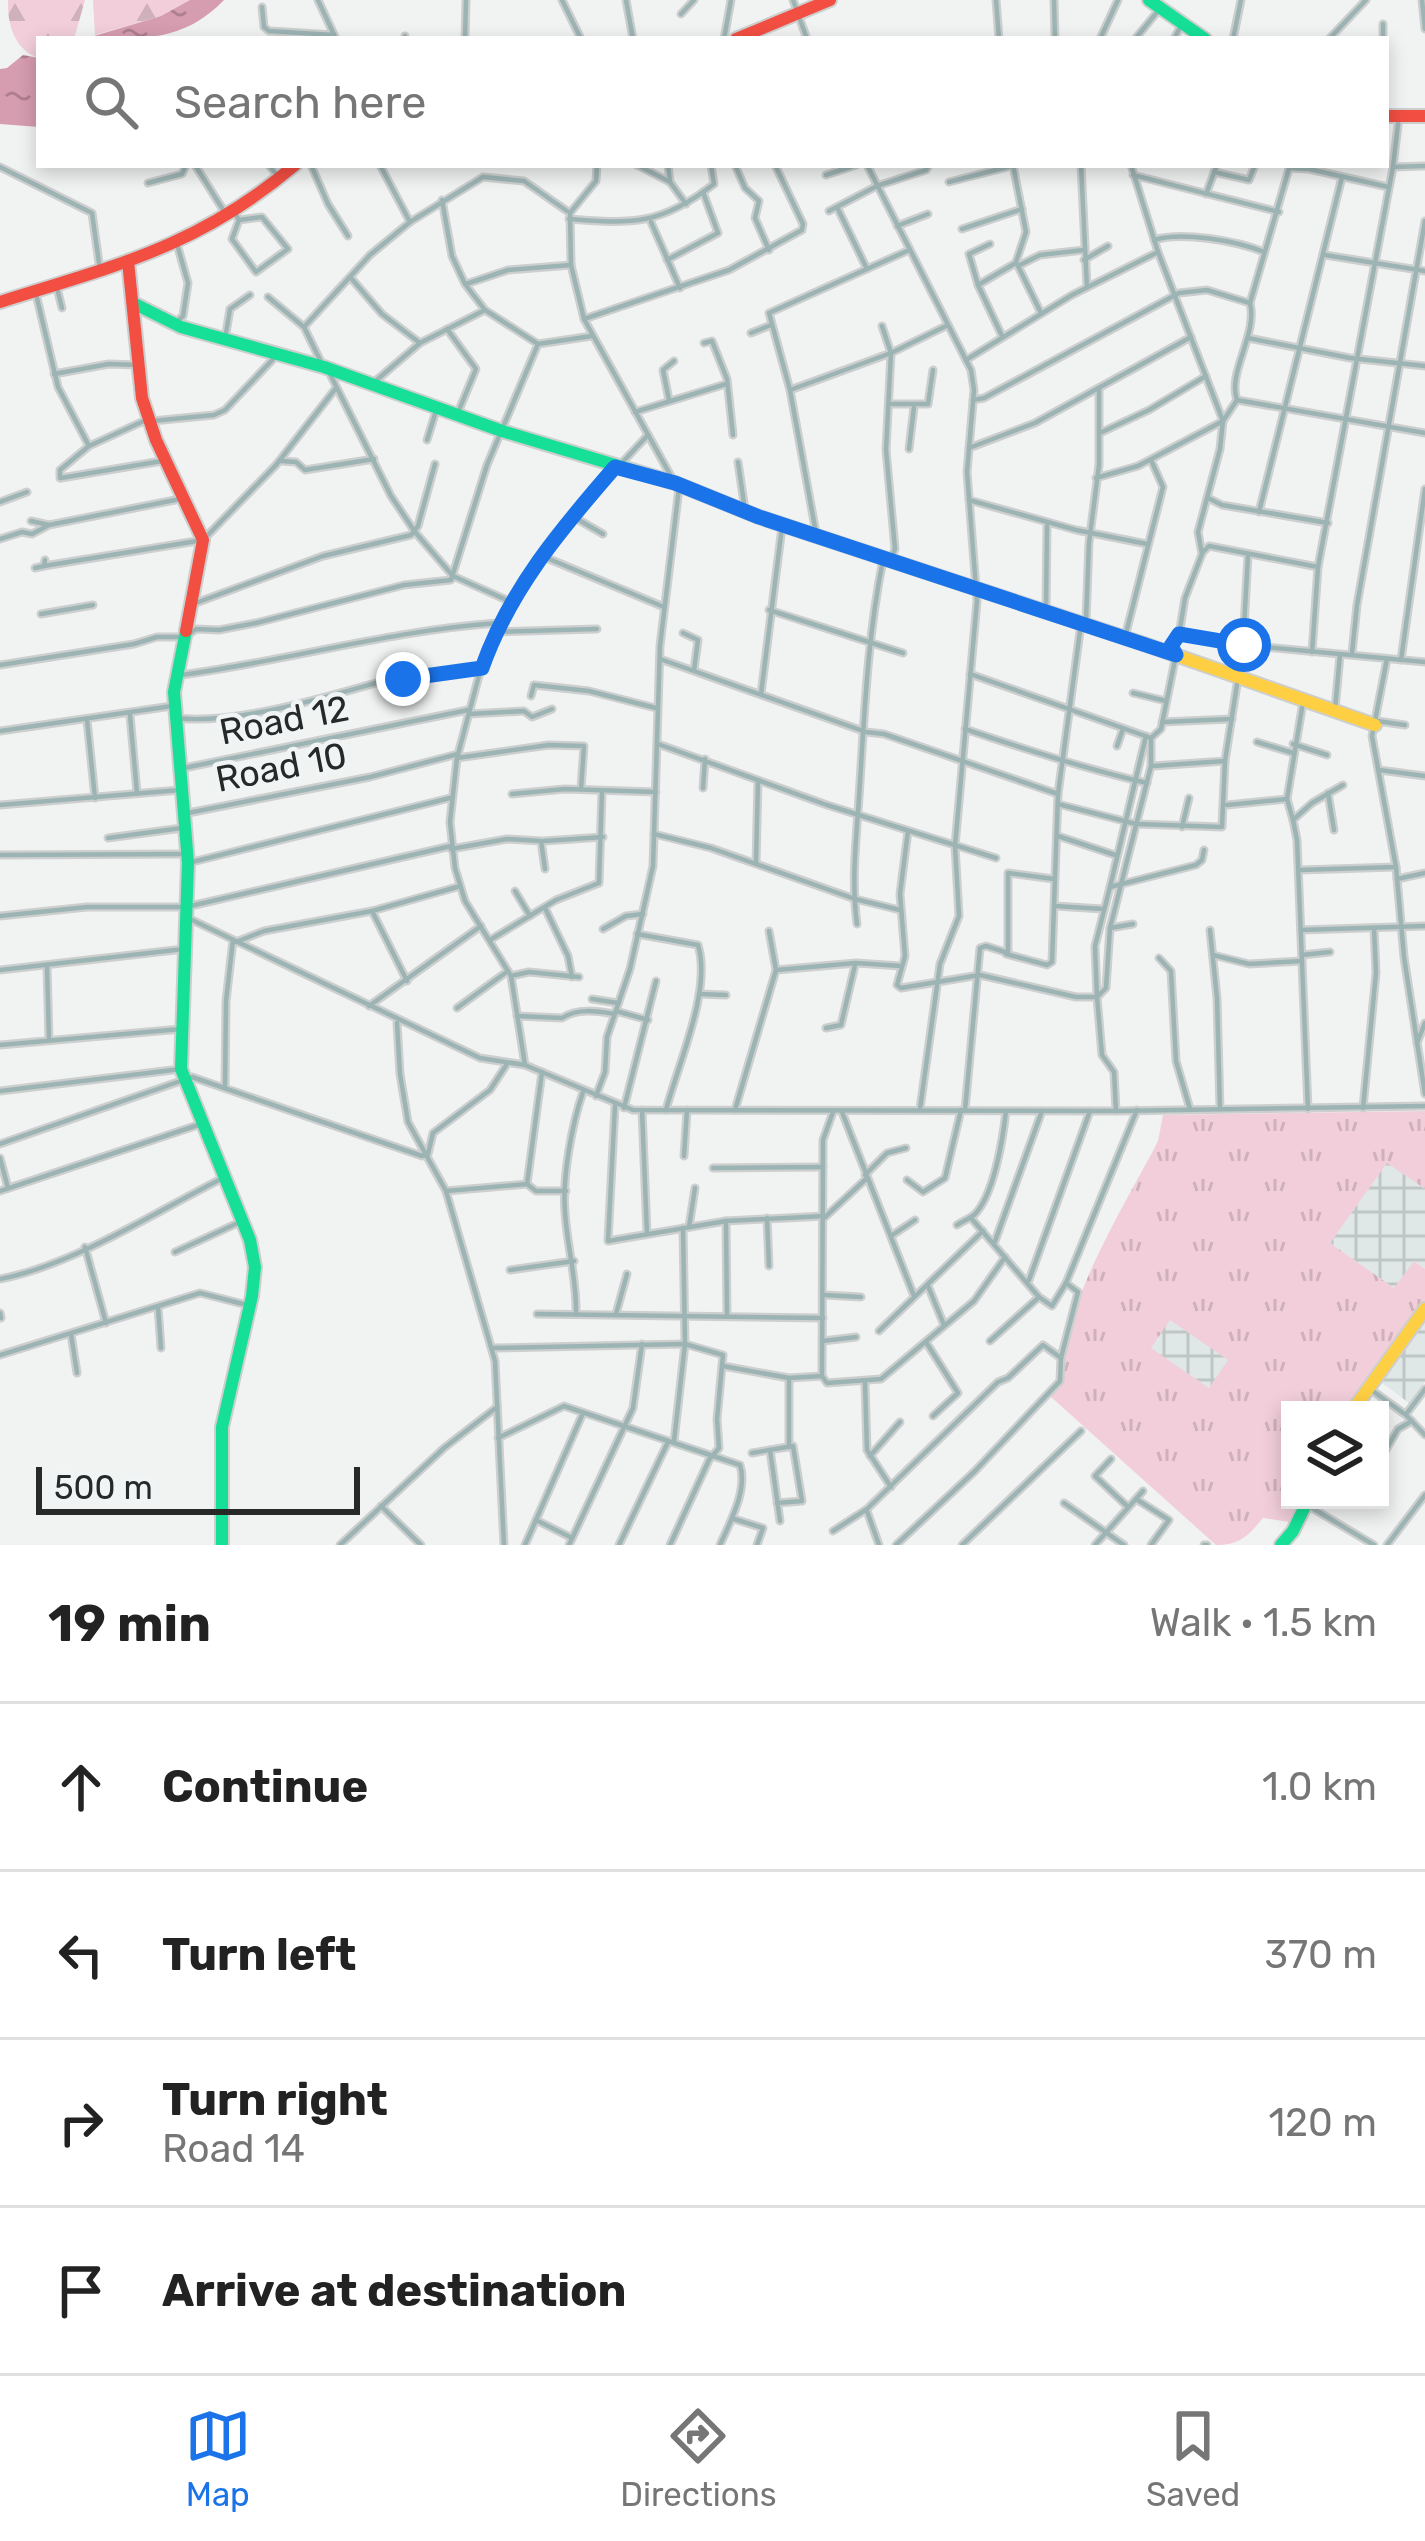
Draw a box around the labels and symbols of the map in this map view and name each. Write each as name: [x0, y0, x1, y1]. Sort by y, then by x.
route start: [1217, 618, 1271, 672]
route end: [376, 652, 430, 706]
street label: Road 12: [216, 686, 352, 754]
street label: Road 10: [212, 733, 350, 801]
scale bar: [36, 1461, 360, 1514]

